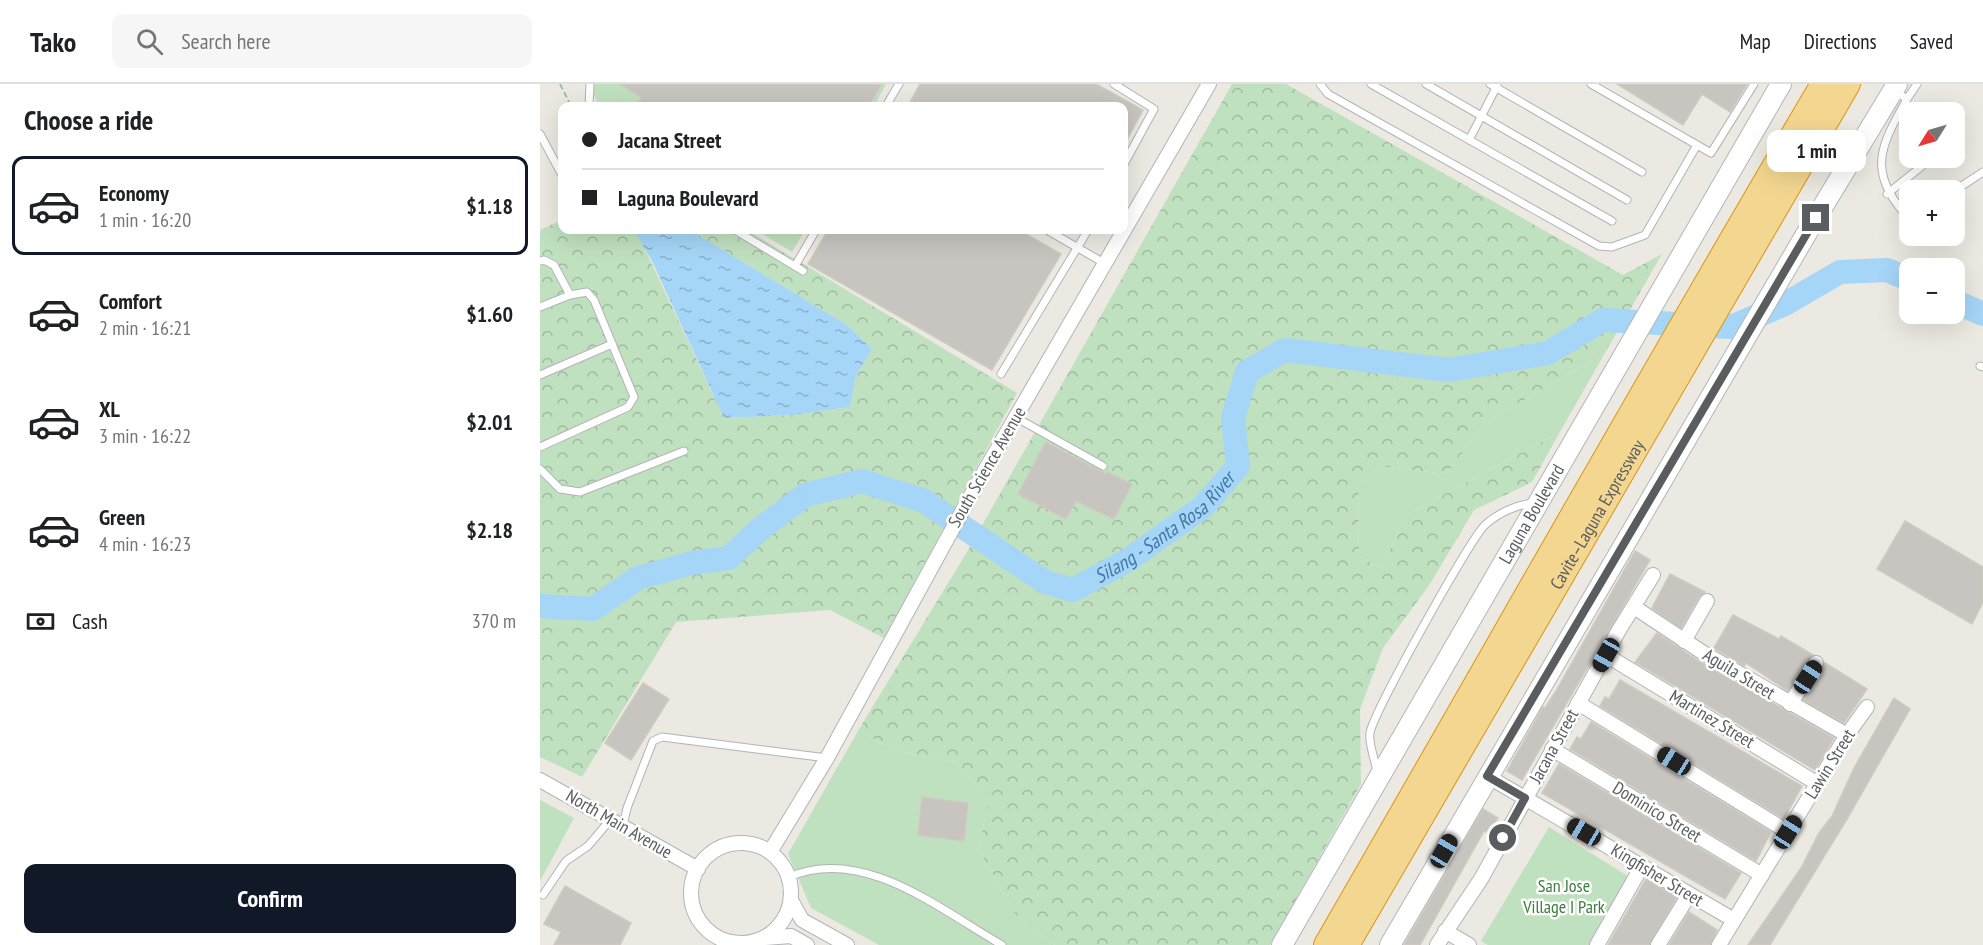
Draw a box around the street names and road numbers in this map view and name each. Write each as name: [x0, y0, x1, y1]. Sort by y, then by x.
street label: South Science Avenue: [943, 402, 1030, 531]
street label: Cavite–Laguna Expressway: [1545, 435, 1650, 593]
street label: Laguna Boulevard: [1493, 460, 1569, 568]
street label: Aguila Street: [1699, 643, 1780, 704]
street label: Martinez Street: [1666, 684, 1759, 753]
street label: Jacana Street: [1523, 705, 1583, 788]
street label: Lawin Street: [1799, 725, 1860, 803]
street label: Dominico Street: [1609, 776, 1706, 847]
street label: North Main Avenue: [562, 784, 676, 863]
street label: Kingfisher Street: [1607, 838, 1708, 911]

